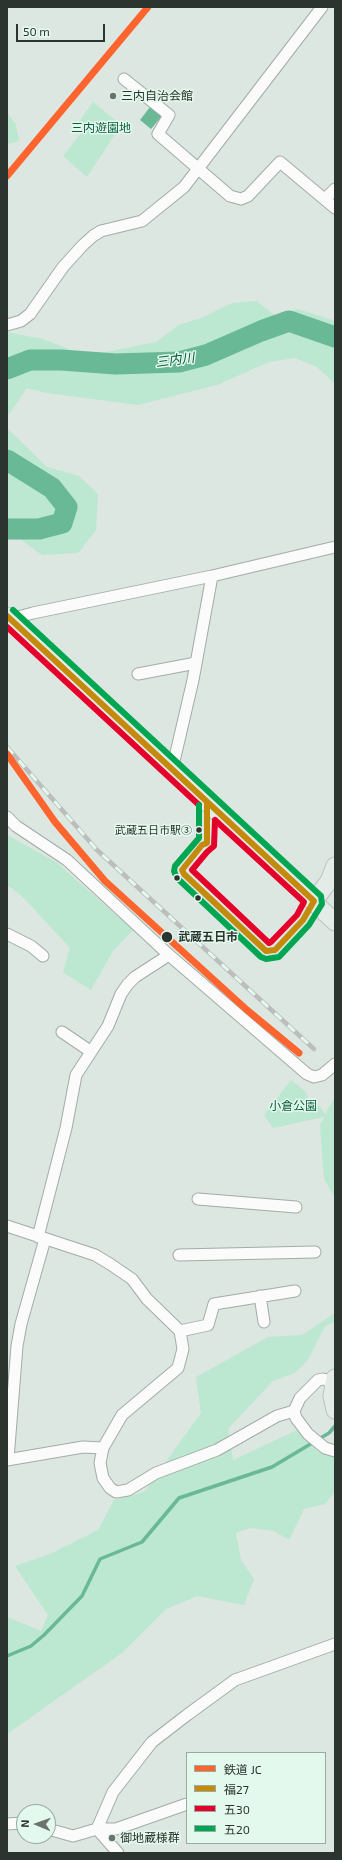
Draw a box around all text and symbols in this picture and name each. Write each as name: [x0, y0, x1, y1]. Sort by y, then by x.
scale bar: [18, 16, 107, 42]
text: 50 m: [23, 24, 50, 38]
place label: 三内自治会館: [121, 89, 193, 103]
marker: 三内自治会館: [108, 91, 118, 101]
park label: 三内遊園地: [71, 121, 131, 135]
water label: 三内川: [155, 350, 195, 370]
place label: 武蔵五日市駅③: [115, 823, 192, 837]
marker: 武蔵五日市駅③: [194, 825, 204, 835]
unlabelled marker: [172, 873, 182, 883]
unlabelled marker: [193, 893, 203, 903]
marker: 武蔵五日市: [160, 930, 174, 944]
place label: 武蔵五日市: [178, 930, 238, 944]
park label: 小倉公園: [269, 1099, 317, 1113]
legend: [186, 1752, 326, 1844]
text: 鉄道 JC: [224, 1762, 262, 1776]
text: 福27: [224, 1782, 249, 1796]
text: 五30: [224, 1802, 250, 1816]
north arrow: [16, 1804, 56, 1844]
text: N: [18, 1819, 31, 1828]
text: 五20: [224, 1822, 250, 1836]
place label: 御地蔵様群: [120, 1831, 180, 1845]
marker: 御地蔵様群: [107, 1833, 117, 1843]

